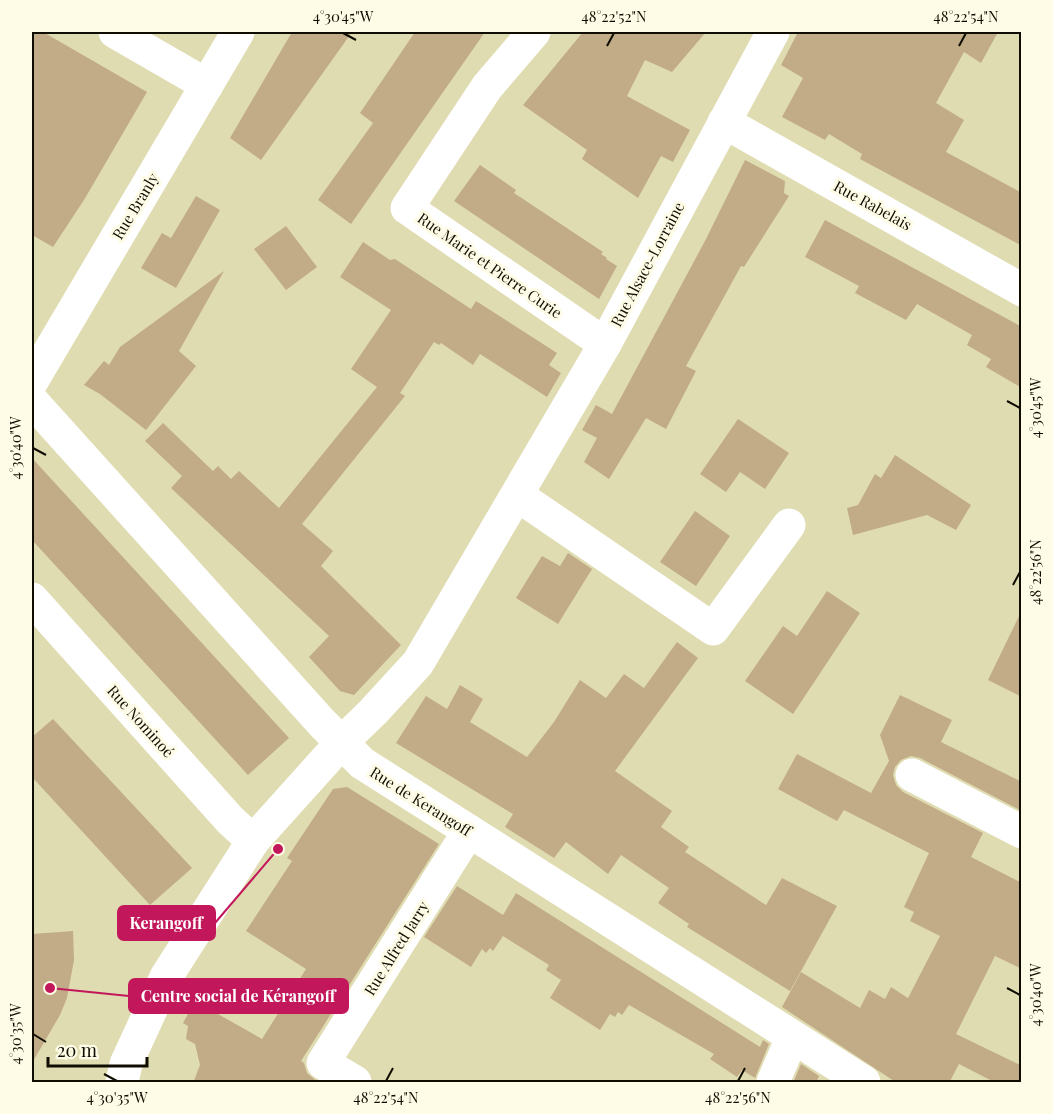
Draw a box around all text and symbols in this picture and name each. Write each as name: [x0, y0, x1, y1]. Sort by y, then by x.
text: 4°30'45"W: [313, 6, 374, 26]
text: 48°22'52"N: [581, 6, 647, 26]
text: 48°22'54"N: [933, 6, 999, 26]
street label: Rue Branly: [107, 169, 163, 243]
street label: Rue Rabelais: [831, 175, 915, 235]
street label: Rue Alsace-Lorraine: [606, 198, 688, 330]
street label: Rue Marie et Pierre Curie: [414, 208, 566, 322]
text: 4°30'45"W: [1025, 377, 1045, 438]
text: 4°30'40"W: [5, 416, 25, 480]
text: 48°22'56"N: [1025, 539, 1045, 605]
street label: Rue Nominoé: [103, 681, 179, 761]
street label: Rue de Kerangoff: [367, 762, 476, 841]
street label: Rue Alfred Jarry: [359, 897, 433, 999]
callout: Kerangoff: [118, 906, 215, 940]
text: Kerangoff: [129, 912, 205, 933]
text: 4°30'40"W: [1025, 963, 1045, 1027]
callout: Centre social de Kérangoff: [129, 979, 348, 1013]
text: Centre social de Kérangoff: [141, 985, 337, 1006]
text: 4°30'35"W: [5, 1003, 25, 1065]
scale bar: [48, 1030, 147, 1068]
text: 20 m: [57, 1038, 97, 1062]
text: 4°30'35"W: [86, 1087, 148, 1107]
text: 48°22'54"N: [353, 1087, 419, 1107]
text: 48°22'56"N: [705, 1087, 771, 1107]

